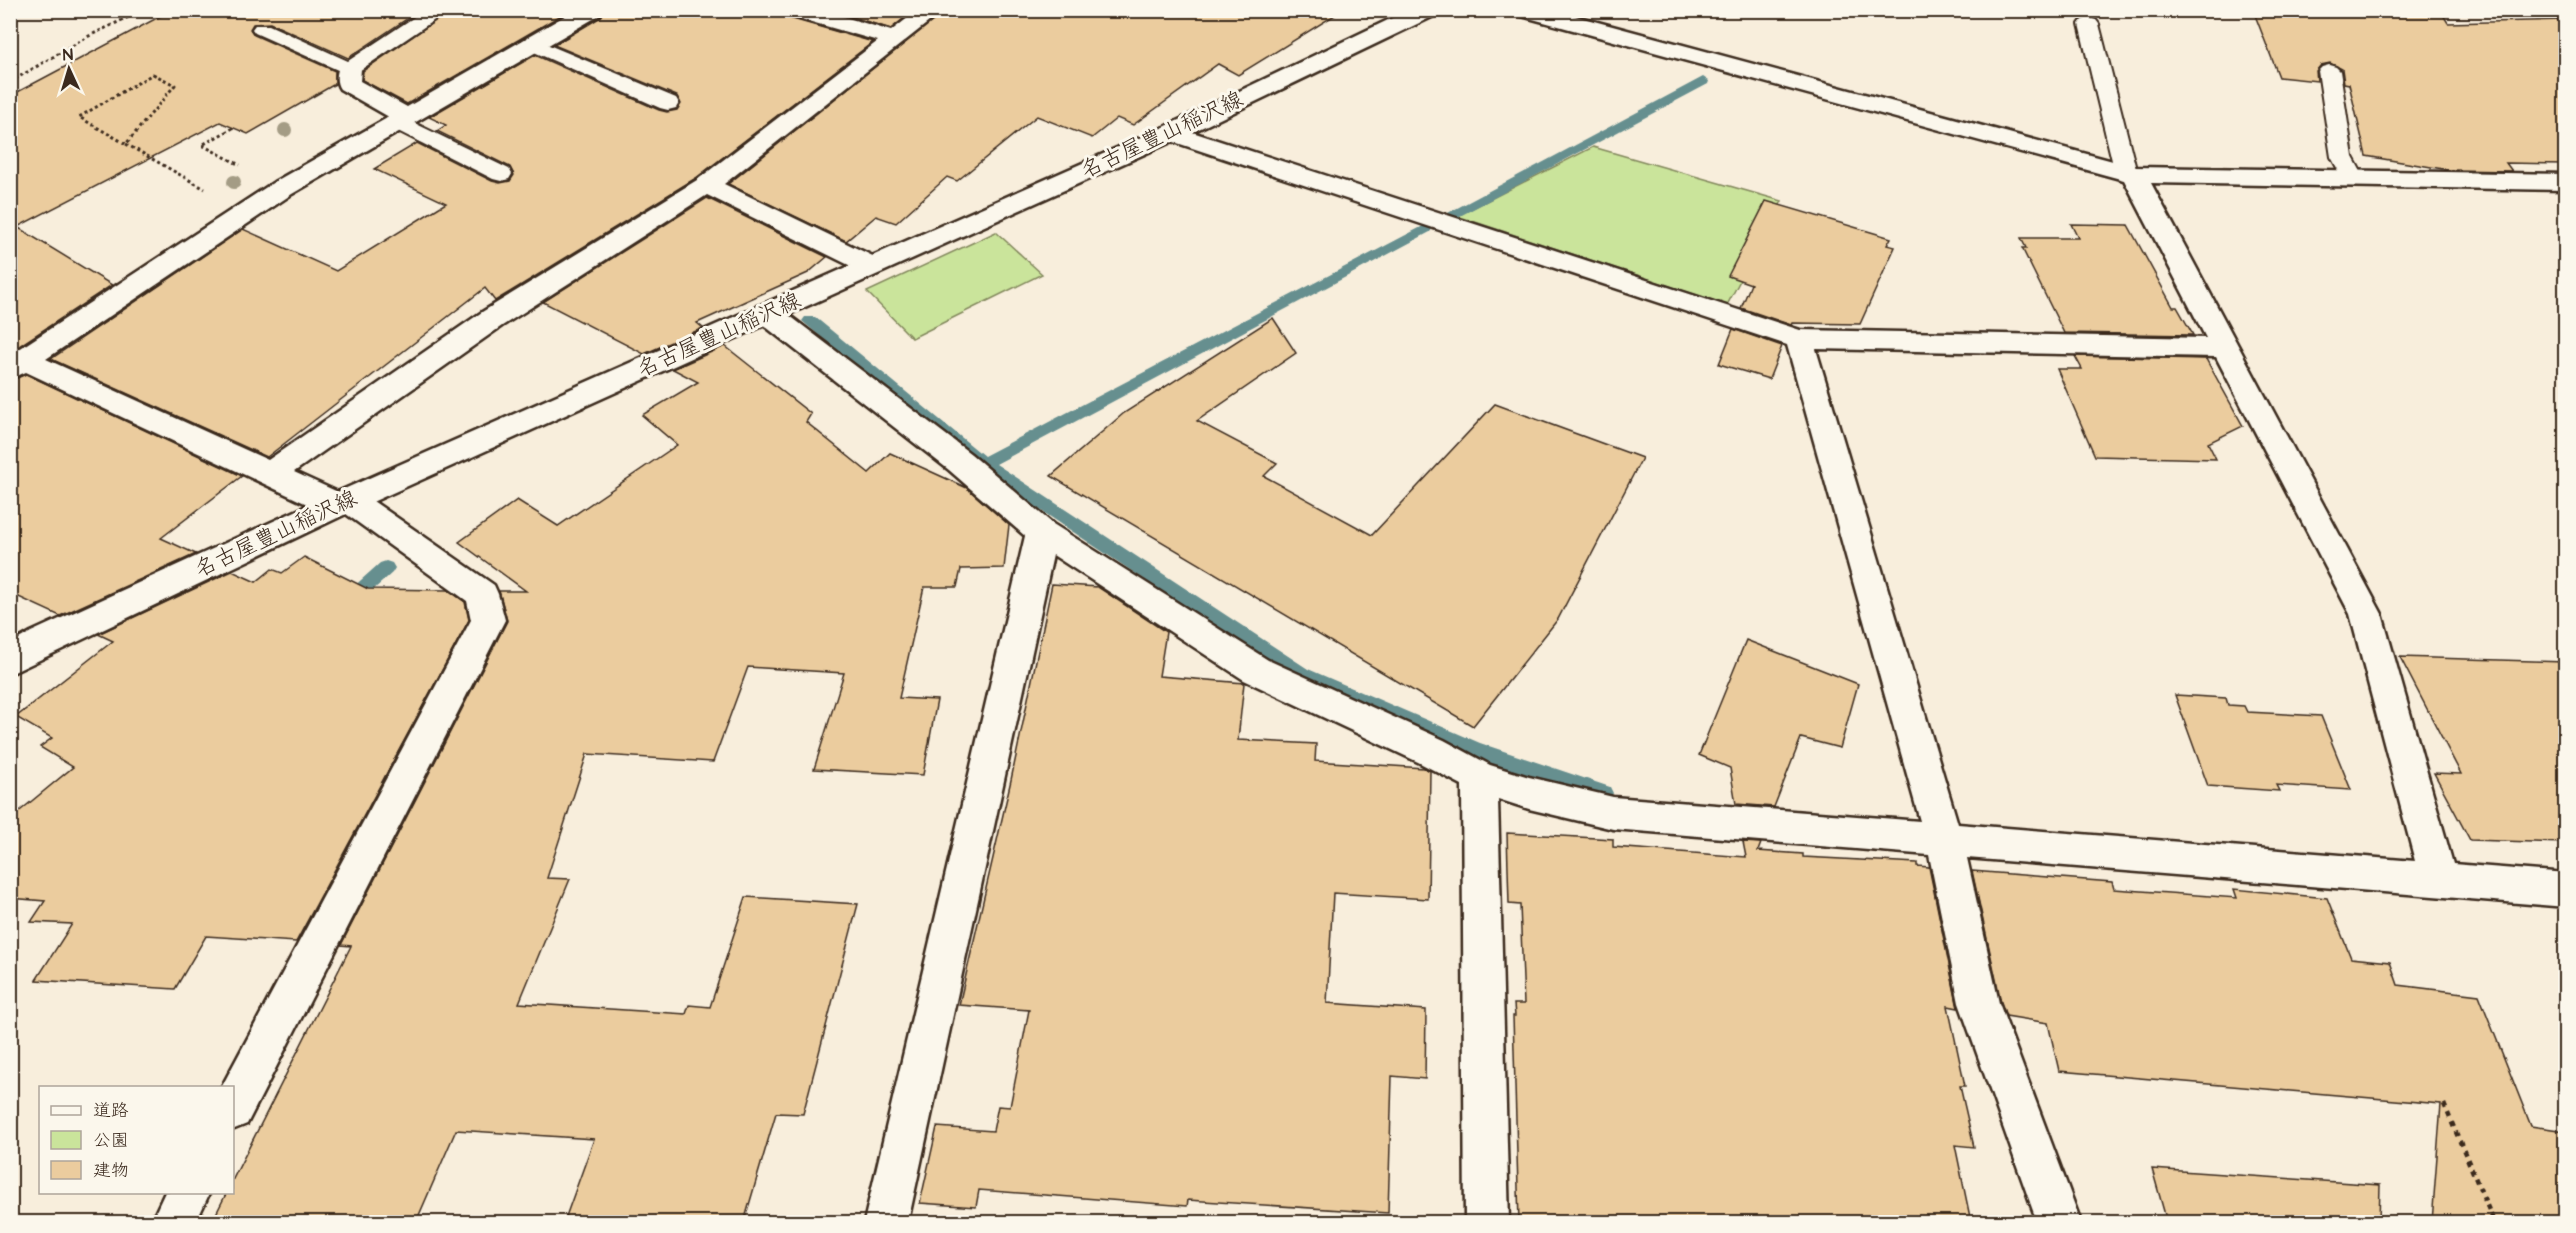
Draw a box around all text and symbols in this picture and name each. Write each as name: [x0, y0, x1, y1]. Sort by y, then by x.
north arrow: [39, 39, 99, 99]
text: N: [62, 44, 74, 66]
street label: 名古屋豊山稲沢線: [1076, 84, 1248, 186]
street label: 名古屋豊山稲沢線: [632, 285, 806, 385]
street label: 名古屋豊山稲沢線: [190, 483, 362, 585]
legend: [39, 1086, 234, 1194]
text: 道路: [93, 1098, 129, 1123]
text: 公園: [93, 1128, 129, 1153]
text: 建物: [93, 1158, 129, 1183]

